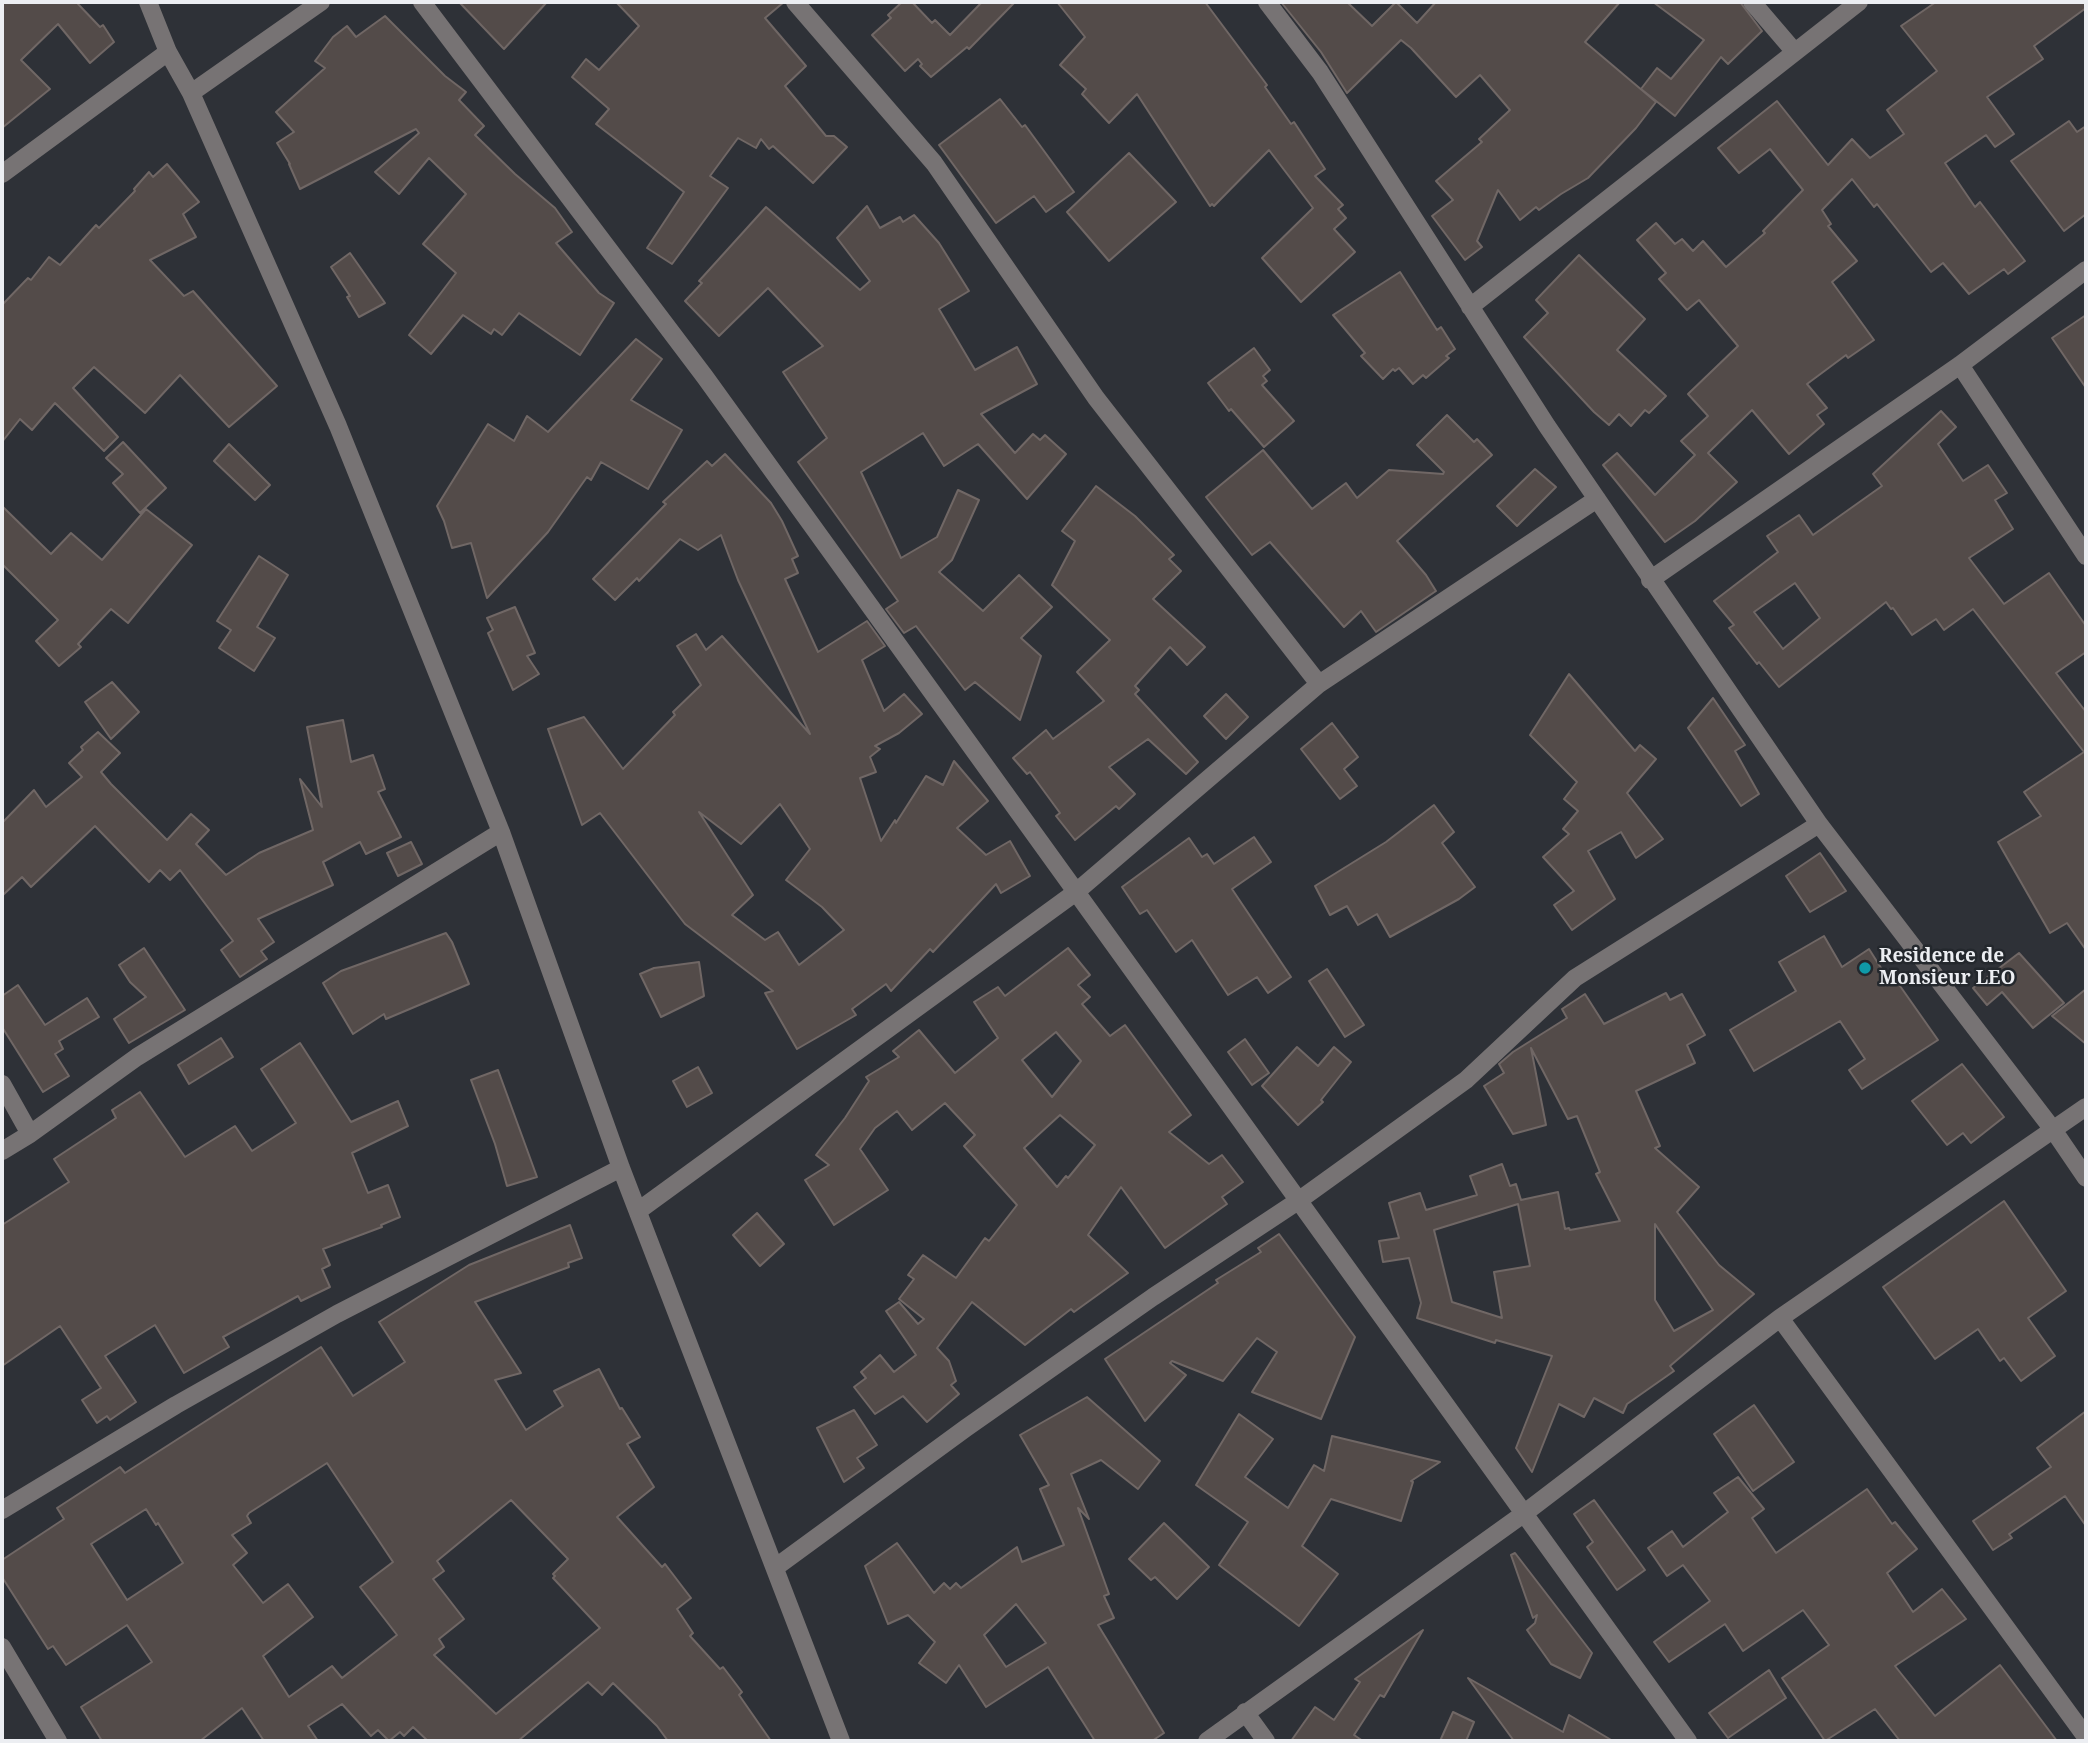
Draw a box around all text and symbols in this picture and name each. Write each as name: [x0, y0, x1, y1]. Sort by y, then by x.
place label: Residence de Monsieur LEO: [1879, 946, 2015, 990]
marker: Residence de Monsieur LEO: [1857, 960, 1873, 976]

